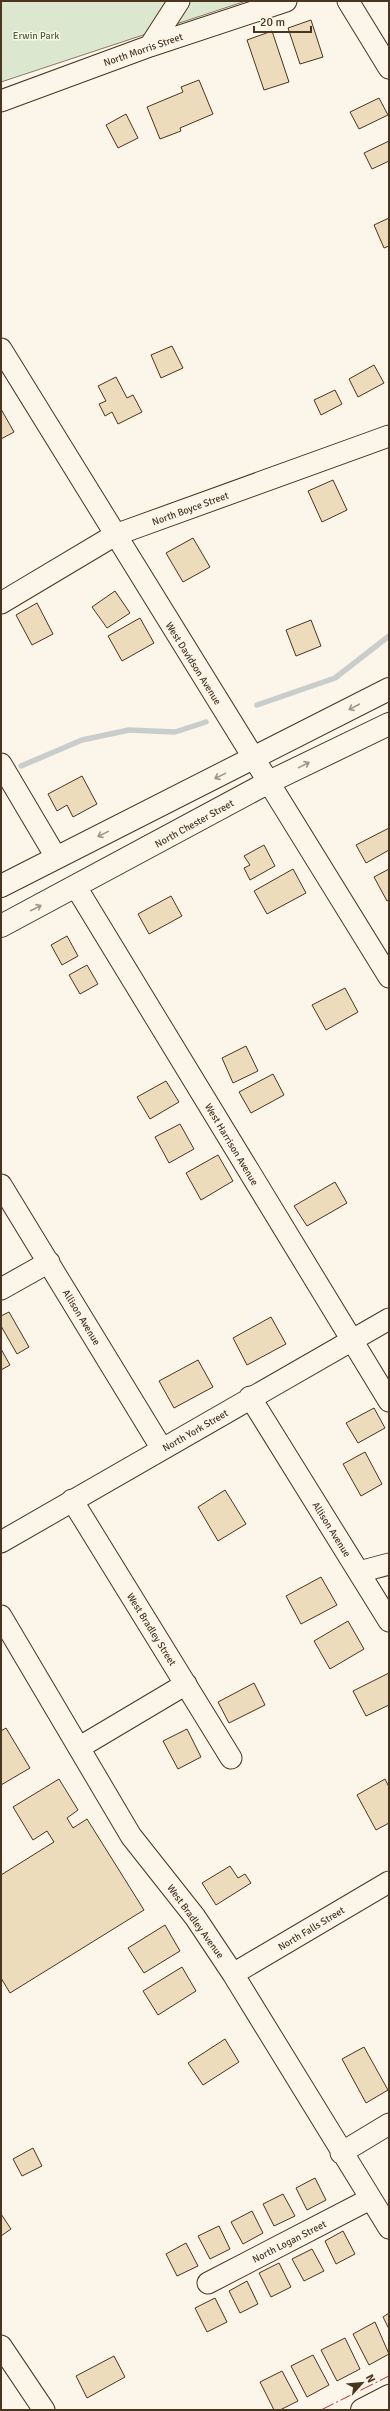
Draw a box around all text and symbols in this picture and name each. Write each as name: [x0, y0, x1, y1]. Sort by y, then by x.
scale bar: [254, 8, 311, 34]
text: 20 m: [260, 15, 285, 30]
park label: Erwin Park: [13, 30, 59, 42]
street label: North Morris Street: [102, 31, 185, 69]
street label: North Boyce Street: [150, 489, 231, 528]
street label: West Davidson Avenue: [163, 620, 224, 707]
one-way arrow: [349, 704, 361, 711]
one-way arrow: [298, 761, 310, 768]
one-way arrow: [214, 773, 226, 780]
street label: North Chester Street: [153, 797, 236, 851]
one-way arrow: [98, 831, 110, 838]
one-way arrow: [29, 903, 41, 911]
street label: West Harrison Avenue: [202, 1101, 260, 1188]
street label: Allison Avenue: [60, 1287, 103, 1348]
street label: North York Street: [161, 1407, 231, 1454]
street label: Allison Avenue: [309, 1500, 353, 1559]
street label: West Bradley Street: [124, 1591, 179, 1669]
street label: West Bradley Avenue: [164, 1882, 226, 1961]
street label: North Falls Street: [276, 1904, 347, 1953]
street label: North Logan Street: [251, 2218, 329, 2266]
north arrow: [342, 2363, 382, 2403]
text: N: [363, 2372, 378, 2385]

